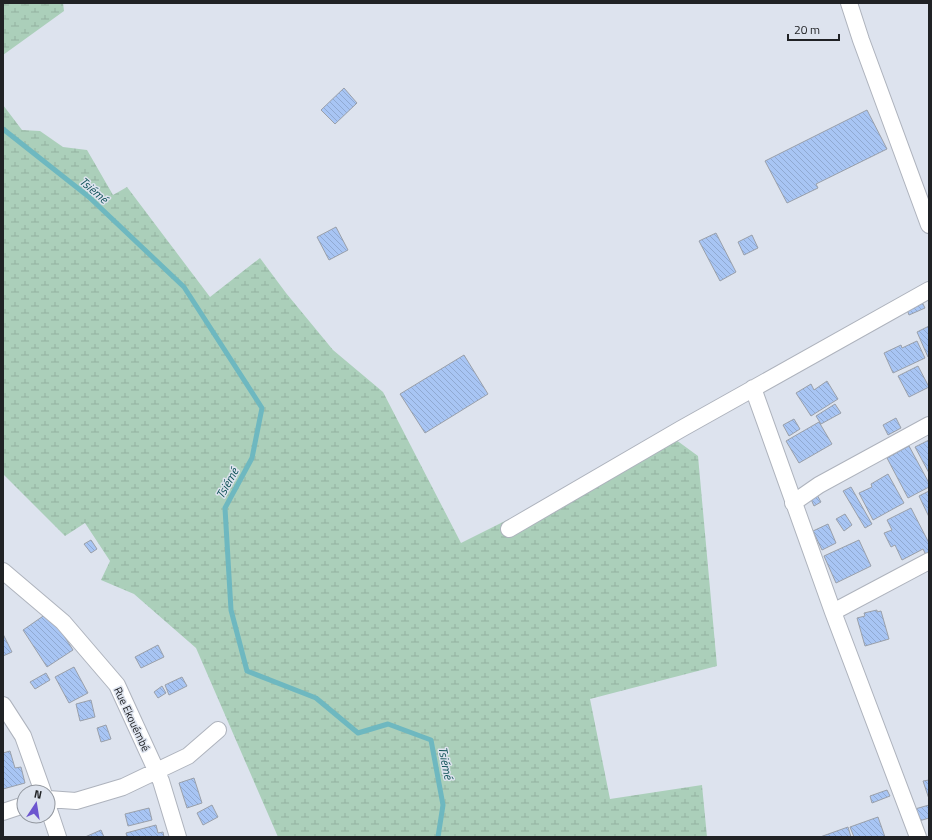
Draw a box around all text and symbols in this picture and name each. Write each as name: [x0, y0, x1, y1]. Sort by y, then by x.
scale bar: [788, 16, 839, 42]
text: 20 m: [794, 20, 820, 39]
water label: Tsiémé: [75, 172, 114, 209]
water label: Tsiémé: [211, 463, 244, 502]
street label: Rue Ekouémbé: [110, 684, 154, 754]
water label: Tsiémé: [434, 745, 459, 782]
north arrow: [16, 784, 56, 824]
text: N: [33, 786, 43, 803]

